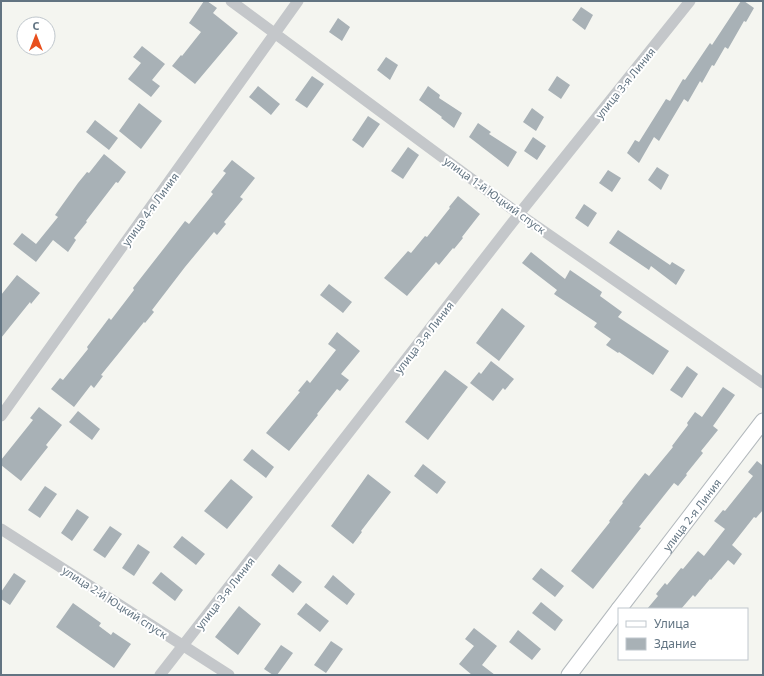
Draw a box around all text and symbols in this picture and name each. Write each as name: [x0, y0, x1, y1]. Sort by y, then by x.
north arrow: [16, 16, 56, 56]
text: С: [32, 18, 40, 33]
street label: улица 3-я Линия: [592, 44, 658, 122]
street label: улица 1-й Юцкий спуск: [441, 153, 549, 237]
street label: улица 4-я Линия: [118, 169, 182, 249]
street label: улица 3-я Линия: [391, 298, 457, 376]
street label: улица 2-я Линия: [659, 475, 724, 554]
street label: улица 3-я Линия: [192, 554, 258, 632]
street label: улица 2-й Юцкий спуск: [60, 562, 170, 642]
legend: [618, 608, 748, 660]
text: Улица: [654, 615, 689, 632]
text: Здание: [654, 635, 697, 652]

